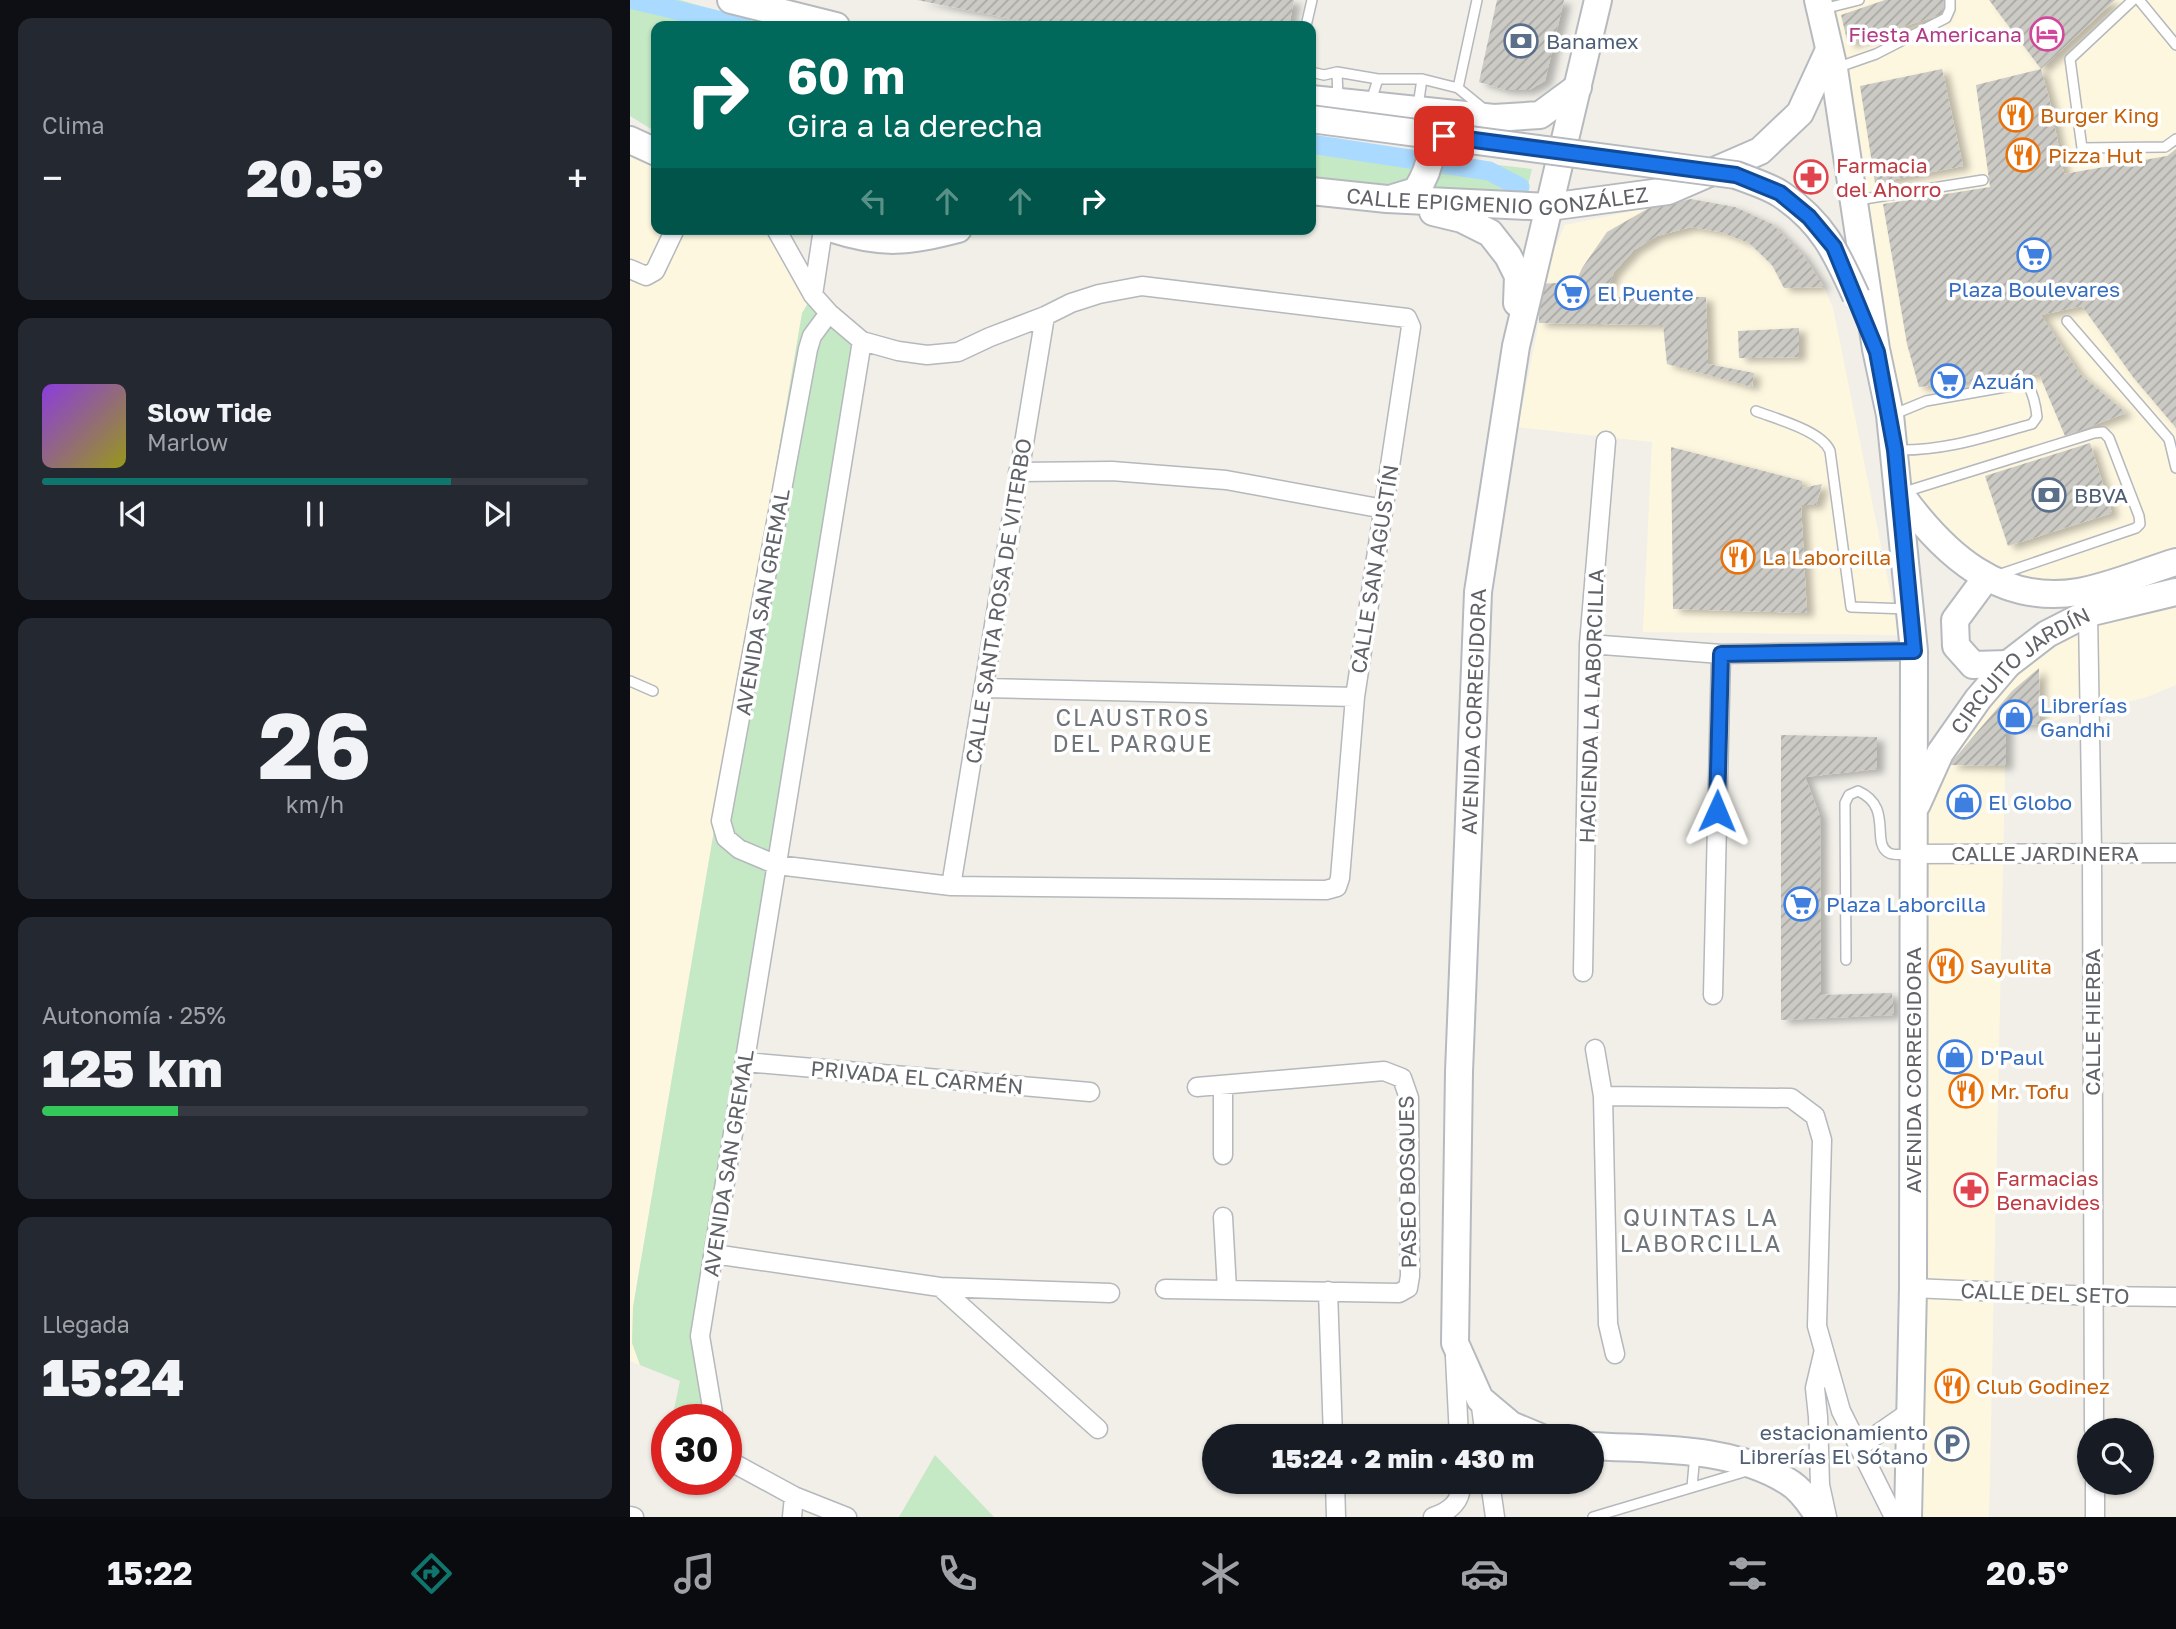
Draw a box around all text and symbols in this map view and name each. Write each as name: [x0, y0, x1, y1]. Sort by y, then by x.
hotel icon: Fiesta Americana: [2028, 15, 2066, 53]
place label: Fiesta Americana: [1848, 21, 2022, 47]
bank icon: Banamex: [1502, 22, 1540, 60]
place label: Banamex: [1546, 28, 1639, 54]
text: 60 m: [787, 46, 905, 105]
icon: right: [672, 49, 763, 140]
restaurant icon: Burger King: [1997, 96, 2035, 134]
place label: Burger King: [2040, 102, 2159, 128]
text: Gira a la derecha: [787, 106, 1043, 144]
pin: [1414, 106, 1474, 166]
text: Clima: [42, 111, 105, 139]
icon: arrive: [1425, 117, 1463, 155]
restaurant icon: Pizza Hut: [2004, 136, 2042, 174]
place label: Pizza Hut: [2048, 142, 2143, 168]
text: 20.5°: [247, 146, 383, 208]
place label: Farmacia del Ahorro: [1836, 152, 1941, 202]
text: −: [42, 155, 63, 200]
text: +: [567, 155, 588, 200]
pharmacy icon: Farmacia del Ahorro: [1792, 158, 1830, 196]
street label: CALLE EPIGMENIO GONZÁLEZ: [1345, 181, 1650, 220]
icon: left: [855, 182, 893, 220]
icon: ahead: [928, 182, 966, 220]
icon: ahead: [1001, 182, 1039, 220]
icon: right: [1074, 182, 1112, 220]
supermarket icon: Plaza Boulevares: [2015, 236, 2053, 274]
supermarket icon: El Puente: [1553, 274, 1591, 312]
place label: Plaza Boulevares: [1948, 276, 2120, 302]
place label: El Puente: [1597, 280, 1694, 306]
supermarket icon: Azuán: [1929, 362, 1967, 400]
place label: Azuán: [1972, 368, 2034, 394]
text: Slow Tide: [147, 397, 272, 428]
text: Marlow: [147, 428, 228, 456]
street label: CALLE SANTA ROSA DE VITERBO: [959, 436, 1037, 766]
street label: CALLE SAN AGUSTÍN: [1345, 463, 1403, 675]
bank icon: BBVA: [2030, 476, 2068, 514]
place label: BBVA: [2074, 482, 2128, 508]
street label: AVENIDA SAN GREMAL: [729, 487, 795, 717]
icon: previous: [114, 495, 152, 533]
icon: pause: [296, 495, 334, 533]
icon: next: [478, 495, 516, 533]
restaurant icon: La Laborcilla: [1719, 538, 1757, 576]
place label: La Laborcilla: [1762, 544, 1891, 570]
street label: HACIENDA LA LABORCILLA: [1573, 568, 1609, 844]
street label: AVENIDA CORREGIDORA: [1455, 588, 1491, 835]
street label: CIRCUITO JARDÍN: [1945, 601, 2094, 739]
text: 26: [258, 690, 372, 799]
place label: Librerías Gandhi: [2040, 692, 2128, 742]
shop icon: Librerías Gandhi: [1996, 698, 2034, 736]
district label: CLAUSTROS DEL PARQUE: [1052, 703, 1214, 757]
position arrow: [1680, 774, 1754, 848]
shop icon: El Globo: [1945, 783, 1983, 821]
place label: El Globo: [1988, 789, 2072, 815]
text: km/h: [286, 790, 344, 818]
street label: CALLE JARDINERA: [1951, 840, 2139, 866]
supermarket icon: Plaza Laborcilla: [1782, 885, 1820, 923]
place label: Plaza Laborcilla: [1826, 891, 1986, 917]
street label: AVENIDA CORREGIDORA: [1900, 947, 1926, 1193]
restaurant icon: Sayulita: [1927, 947, 1965, 985]
street label: CALLE HIERBA: [2079, 948, 2105, 1096]
place label: Sayulita: [1970, 953, 2052, 979]
text: Autonomía · 25%: [42, 1001, 226, 1029]
text: 125 km: [42, 1036, 223, 1098]
shop icon: D'Paul: [1936, 1038, 1974, 1076]
place label: D'Paul: [1980, 1044, 2044, 1070]
street label: AVENIDA SAN GREMAL: [697, 1047, 759, 1278]
street label: PRIVADA EL CARMÉN: [809, 1055, 1025, 1099]
restaurant icon: Mr. Tofu: [1947, 1072, 1985, 1110]
place label: Mr. Tofu: [1990, 1078, 2069, 1104]
street label: PASEO BOSQUES: [1392, 1095, 1422, 1269]
place label: Farmacias Benavides: [1996, 1165, 2100, 1215]
pharmacy icon: Farmacias Benavides: [1952, 1171, 1990, 1209]
district label: QUINTAS LA LABORCILLA: [1620, 1203, 1782, 1257]
street label: CALLE DEL SETO: [1960, 1277, 2130, 1309]
text: Llegada: [42, 1310, 130, 1338]
text: 15:24: [42, 1345, 185, 1407]
restaurant icon: Club Godinez: [1933, 1367, 1971, 1405]
place label: Club Godinez: [1976, 1373, 2110, 1399]
speed limit sign: 30: [651, 1404, 742, 1495]
map controls: [2077, 1418, 2154, 1495]
button: search: [2077, 1418, 2154, 1495]
place label: estacionamiento Librerías El Sótano: [1739, 1419, 1928, 1469]
parking icon: estacionamiento Librerías El Sótano: [1933, 1425, 1971, 1463]
text: 15:24 · 2 min · 430 m: [1272, 1443, 1534, 1474]
icon: directions: [407, 1549, 456, 1598]
icon: music: [670, 1549, 719, 1598]
icon: phone: [933, 1549, 982, 1598]
icon: climate: [1196, 1549, 1245, 1598]
icon: car: [1460, 1549, 1509, 1598]
icon: filters: [1723, 1549, 1772, 1598]
text: 15:22: [107, 1554, 192, 1592]
text: 20.5°: [1986, 1554, 2069, 1592]

